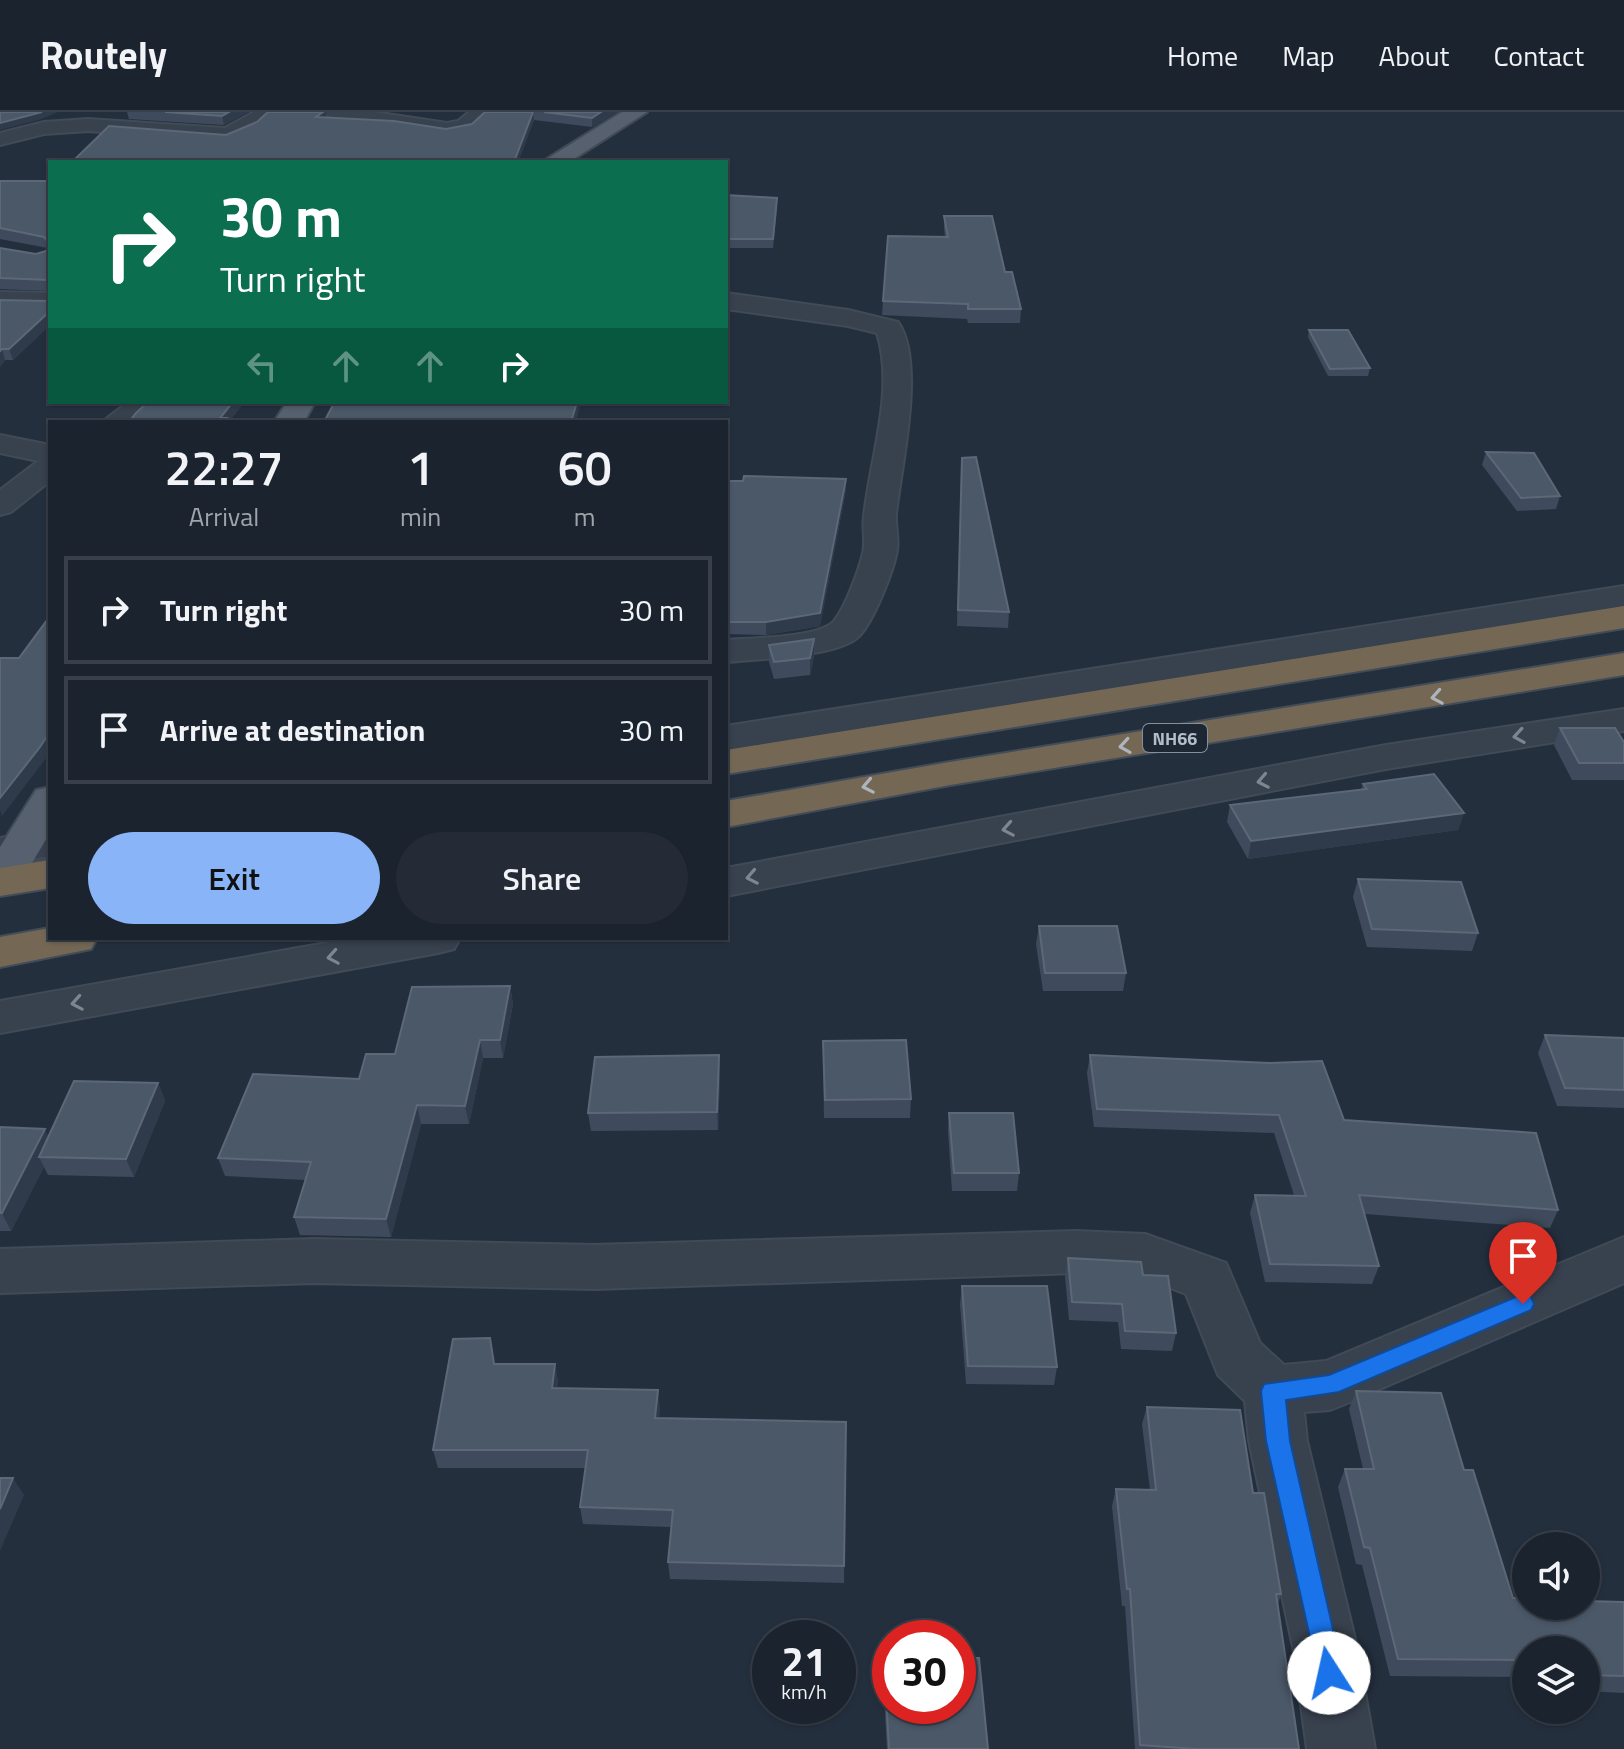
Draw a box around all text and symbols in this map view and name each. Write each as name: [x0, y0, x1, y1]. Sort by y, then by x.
text: Routely: [40, 26, 167, 84]
text: Home: [1167, 34, 1238, 77]
text: Map: [1282, 34, 1335, 77]
text: About: [1379, 34, 1449, 77]
text: Contact: [1493, 34, 1584, 77]
text: 30 m: [220, 174, 342, 259]
icon: right: [88, 192, 192, 296]
text: Turn right: [220, 251, 365, 306]
icon: left: [240, 344, 284, 388]
icon: ahead: [324, 344, 368, 388]
icon: ahead: [408, 344, 452, 388]
icon: right: [492, 344, 536, 388]
text: 22:27: [164, 431, 283, 504]
text: 1: [407, 431, 434, 504]
text: 60: [558, 431, 612, 504]
text: Arrival: [189, 497, 259, 536]
text: min: [400, 497, 441, 536]
text: m: [574, 497, 596, 536]
text: Turn right: [160, 587, 288, 633]
text: 30 m: [619, 587, 684, 633]
icon: right: [92, 588, 136, 632]
one-way arrow: [1430, 687, 1444, 704]
text: Arrive at destination: [160, 707, 425, 753]
text: 30 m: [619, 707, 684, 753]
icon: arrive: [92, 708, 136, 752]
road number: NH66: [1143, 724, 1207, 752]
one-way arrow: [1512, 727, 1526, 744]
one-way arrow: [1118, 737, 1132, 754]
one-way arrow: [1256, 771, 1270, 788]
one-way arrow: [861, 777, 875, 794]
one-way arrow: [1001, 820, 1014, 837]
button: Exit: [88, 832, 380, 924]
button: Share: [396, 832, 688, 924]
one-way arrow: [746, 868, 759, 885]
one-way arrow: [327, 948, 340, 965]
one-way arrow: [71, 994, 84, 1011]
pin: [1489, 1222, 1557, 1304]
icon: arrive: [1501, 1234, 1545, 1278]
map controls: [1512, 1532, 1600, 1724]
button: sound: [1512, 1532, 1600, 1620]
speed limit sign: 30: [872, 1620, 976, 1724]
text: 21: [782, 1631, 826, 1692]
position arrow: [1287, 1631, 1371, 1715]
button: layers: [1512, 1636, 1600, 1724]
text: km/h: [781, 1676, 827, 1707]

